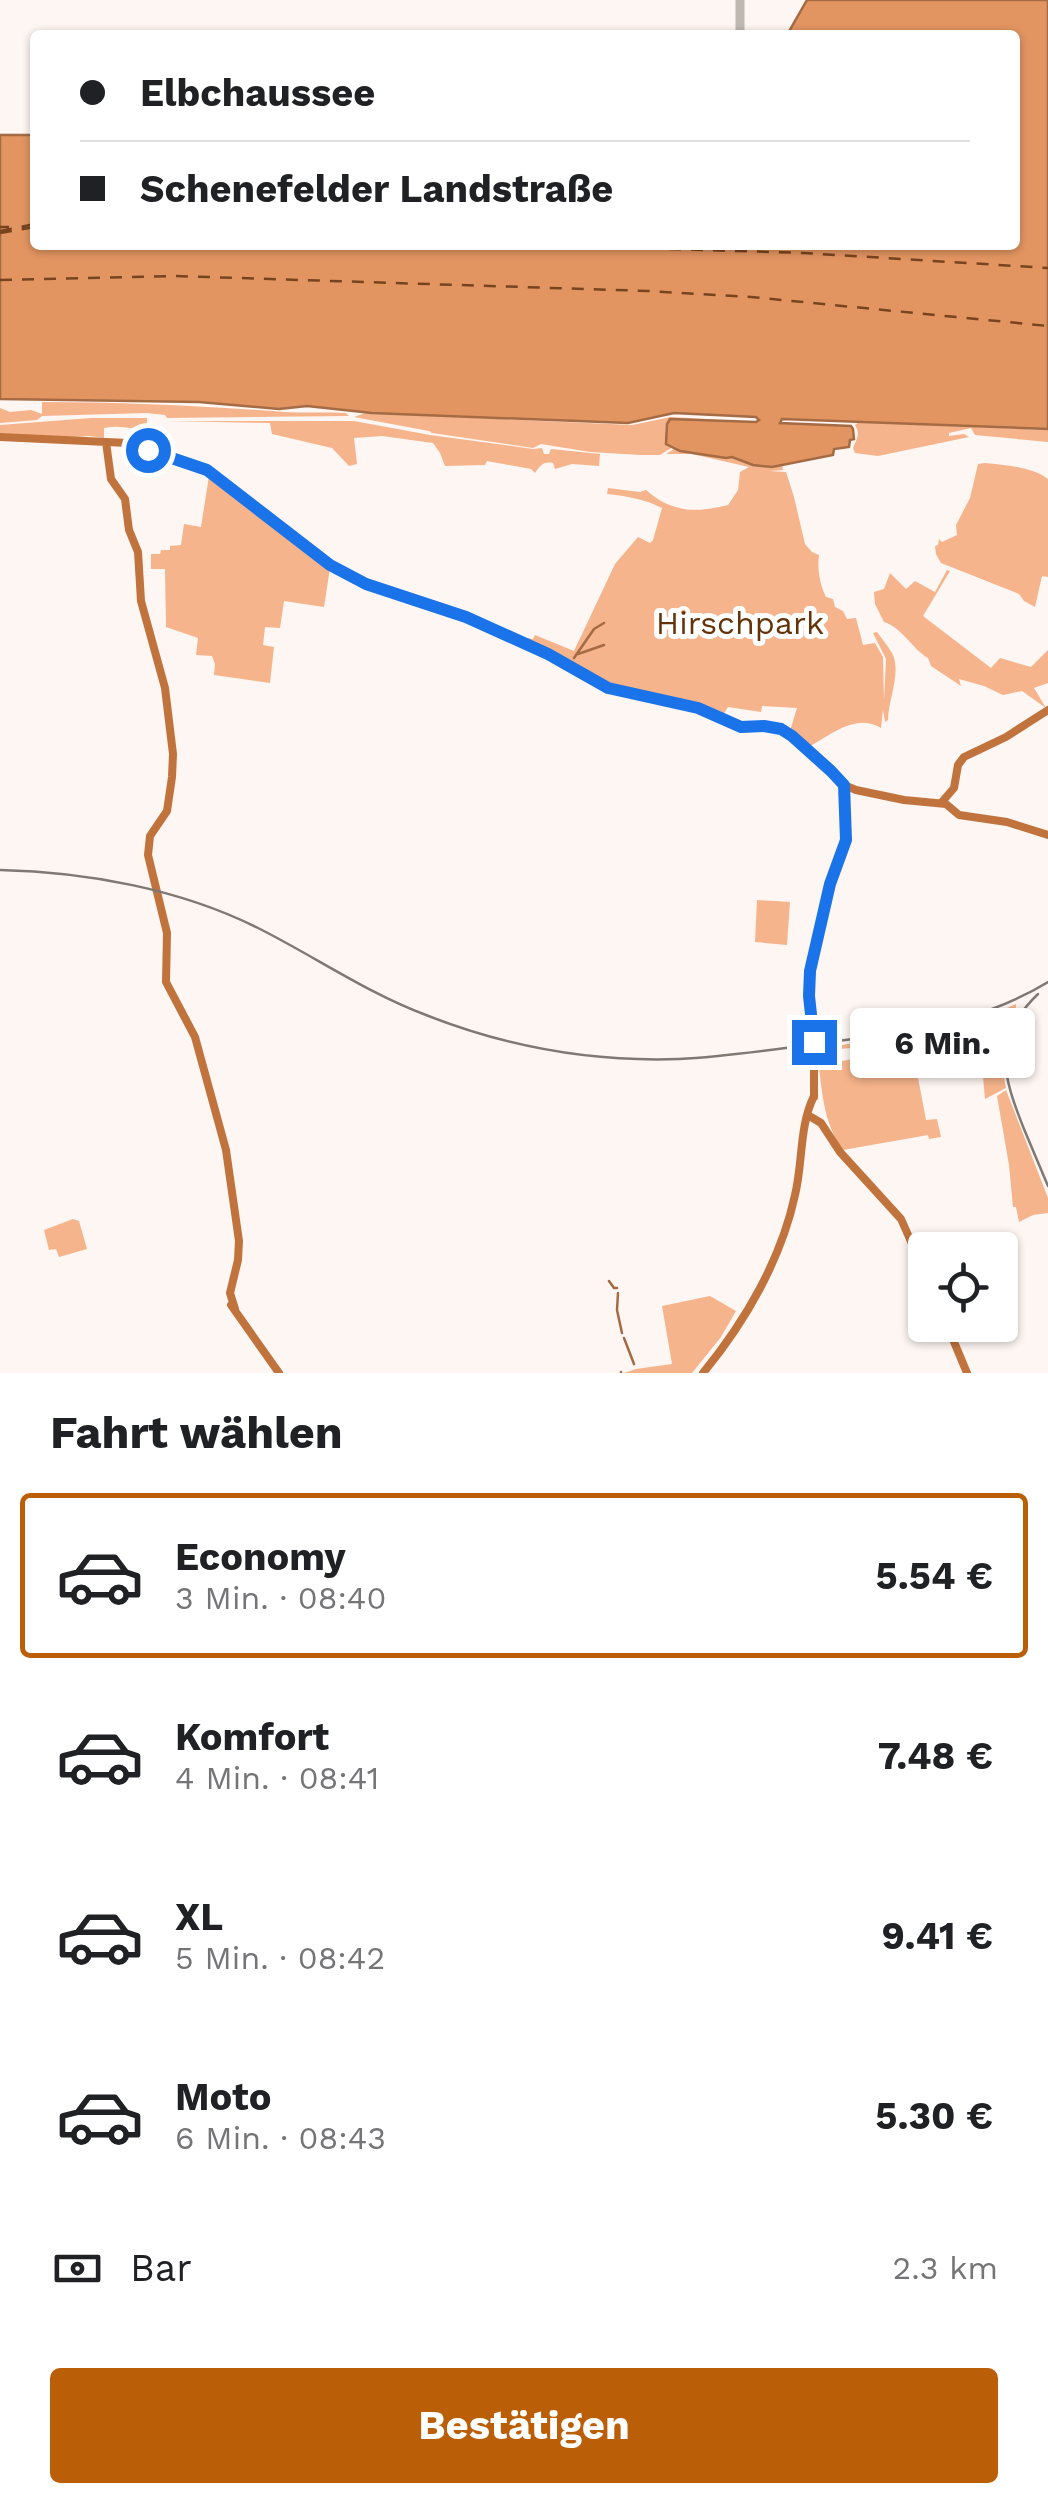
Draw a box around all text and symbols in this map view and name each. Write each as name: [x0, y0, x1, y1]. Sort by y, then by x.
text: Elbchaussee: [140, 71, 375, 115]
text: Schenefelder Landstraße: [140, 167, 613, 211]
route start: [126, 428, 171, 473]
park label: Hirschpark: [656, 604, 824, 642]
callout: 6 Min.: [849, 1007, 1034, 1077]
route end: [792, 1020, 837, 1065]
text: 6 Min.: [894, 1024, 991, 1062]
map controls: [908, 1232, 1018, 1342]
button: locate: [908, 1232, 1018, 1342]
text: Fahrt wählen: [50, 1406, 343, 1459]
icon: car: [55, 1531, 145, 1621]
text: Economy: [175, 1535, 346, 1579]
text: 5.54 €: [876, 1554, 993, 1598]
text: 3 Min. · 08:40: [175, 1579, 386, 1617]
icon: car: [55, 1711, 145, 1801]
text: Komfort: [175, 1715, 329, 1759]
text: 7.48 €: [878, 1734, 993, 1778]
text: 4 Min. · 08:41: [175, 1759, 379, 1797]
icon: car: [55, 1891, 145, 1981]
text: XL: [175, 1895, 223, 1939]
text: 9.41 €: [881, 1914, 993, 1958]
text: 5 Min. · 08:42: [175, 1939, 385, 1977]
icon: car: [55, 2071, 145, 2161]
text: Moto: [175, 2075, 271, 2119]
text: 5.30 €: [875, 2094, 993, 2138]
text: 6 Min. · 08:43: [175, 2119, 386, 2157]
icon: cash: [50, 2241, 105, 2296]
text: Bar: [130, 2246, 192, 2290]
text: 2.3 km: [893, 2249, 998, 2287]
button: Bestätigen: [50, 2368, 998, 2483]

